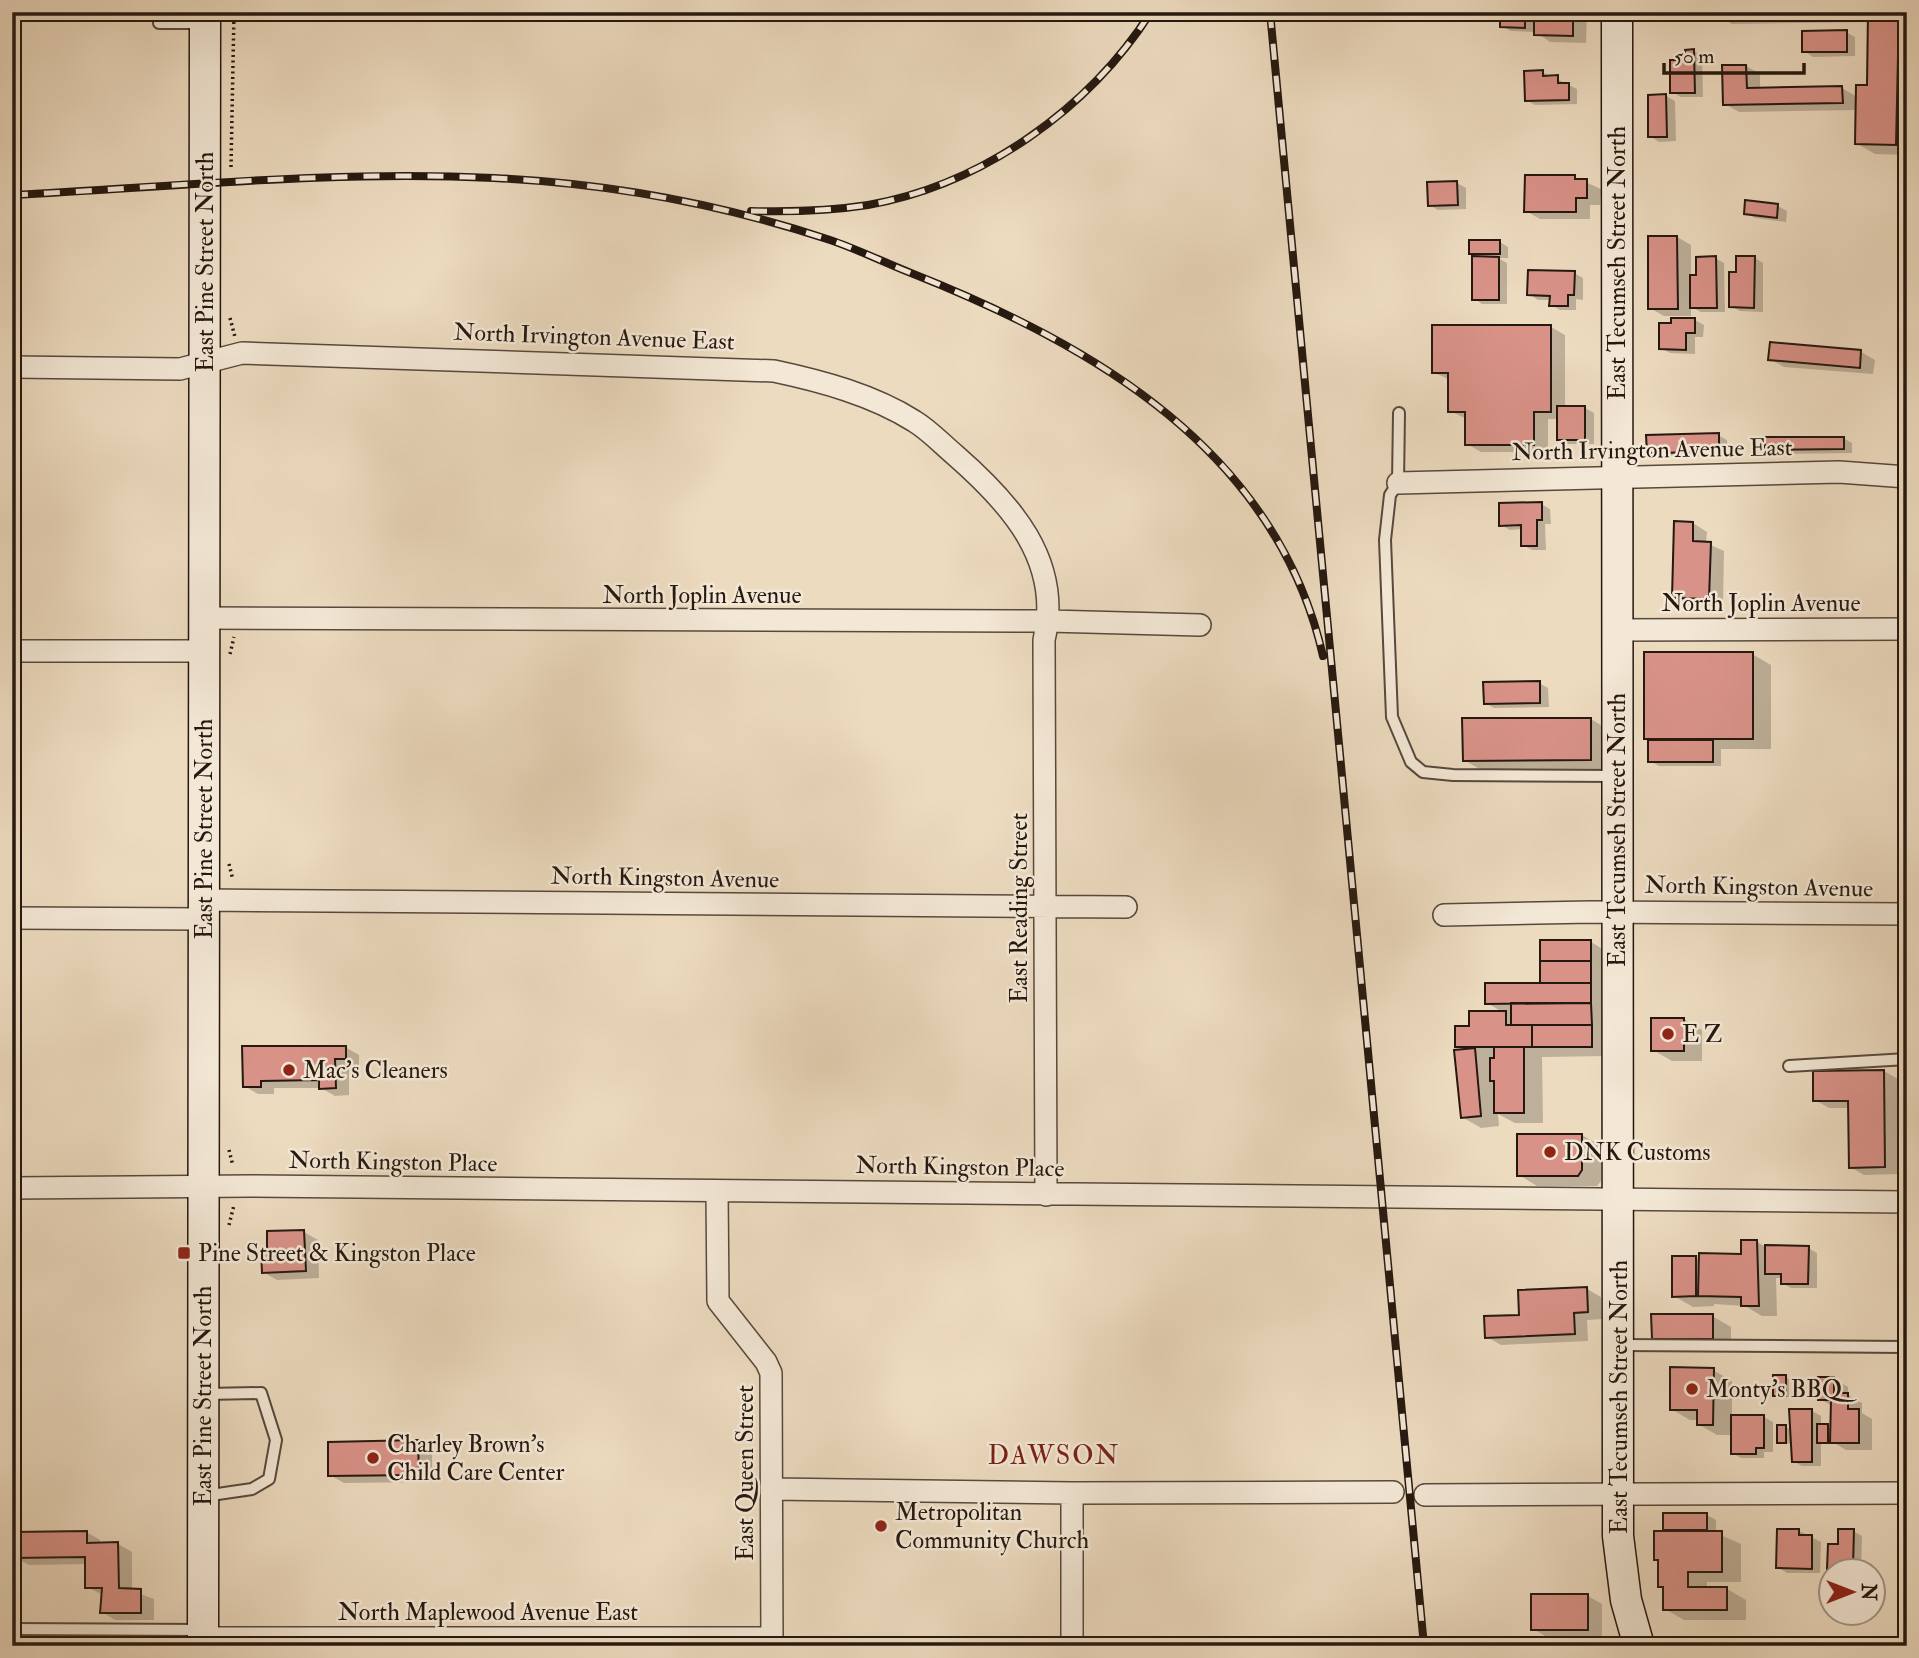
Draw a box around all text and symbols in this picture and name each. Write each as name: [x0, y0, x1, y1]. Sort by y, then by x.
scale bar: [1664, 32, 1804, 76]
text: 50 m: [1674, 43, 1715, 70]
street label: East Tecumseh Street North: [1602, 125, 1633, 400]
street label: East Pine Street North: [190, 151, 221, 372]
street label: North Irvington Avenue East: [453, 317, 735, 357]
street label: North Irvington Avenue East: [1511, 432, 1793, 468]
street label: North Joplin Avenue: [602, 580, 802, 611]
street label: North Joplin Avenue: [1661, 588, 1861, 619]
street label: East Tecumseh Street North: [1602, 692, 1633, 967]
street label: East Pine Street North: [189, 718, 220, 939]
street label: East Reading Street: [1004, 813, 1035, 1003]
street label: North Kingston Avenue: [550, 861, 780, 895]
street label: North Kingston Avenue: [1644, 870, 1874, 904]
place label: E Z: [1682, 1019, 1722, 1050]
marker: E Z: [1660, 1026, 1676, 1042]
place label: Mac's Cleaners: [303, 1055, 448, 1086]
marker: Mac's Cleaners: [281, 1062, 297, 1078]
place label: DNK Customs: [1564, 1137, 1711, 1168]
marker: DNK Customs: [1542, 1144, 1558, 1160]
street label: North Kingston Place: [288, 1145, 498, 1179]
street label: North Kingston Place: [855, 1150, 1065, 1184]
place label: Pine Street & Kingston Place: [198, 1238, 476, 1269]
marker: Pine Street & Kingston Place: [176, 1245, 192, 1261]
street label: East Tecumseh Street North: [1604, 1259, 1635, 1534]
street label: East Pine Street North: [188, 1285, 219, 1506]
place label: Monty's BBQ: [1706, 1374, 1858, 1405]
marker: Monty's BBQ: [1684, 1381, 1700, 1397]
street label: East Queen Street: [730, 1385, 761, 1561]
place label: Charley Brown's Child Care Center: [387, 1429, 564, 1488]
district label: DAWSON: [988, 1440, 1120, 1472]
marker: Charley Brown's Child Care Center: [365, 1450, 381, 1466]
place label: Metropolitan Community Church: [895, 1497, 1090, 1556]
marker: Metropolitan Community Church: [873, 1518, 889, 1534]
north arrow: [1818, 1556, 1888, 1626]
text: N: [1856, 1582, 1880, 1601]
street label: North Maplewood Avenue East: [338, 1597, 638, 1628]

